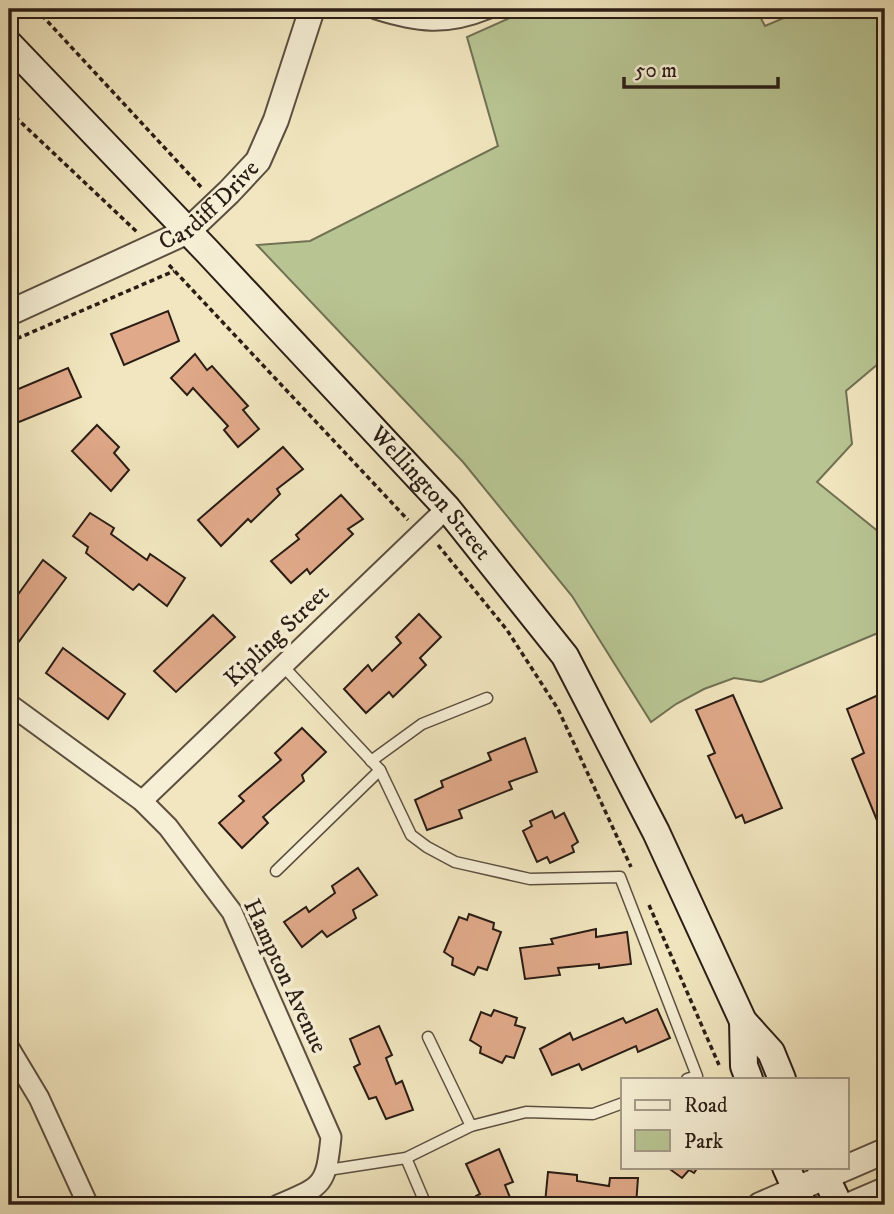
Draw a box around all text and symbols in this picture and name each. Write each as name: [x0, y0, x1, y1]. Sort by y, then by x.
scale bar: [624, 46, 778, 90]
text: 50 m: [635, 58, 677, 84]
street label: Cardiff Drive: [154, 154, 266, 257]
street label: Wellington Street: [362, 419, 498, 567]
street label: Kipling Street: [218, 578, 336, 694]
street label: Hampton Avenue: [236, 894, 334, 1058]
legend: [621, 1078, 848, 1168]
text: Road: [684, 1093, 728, 1119]
text: Park: [684, 1129, 724, 1155]

